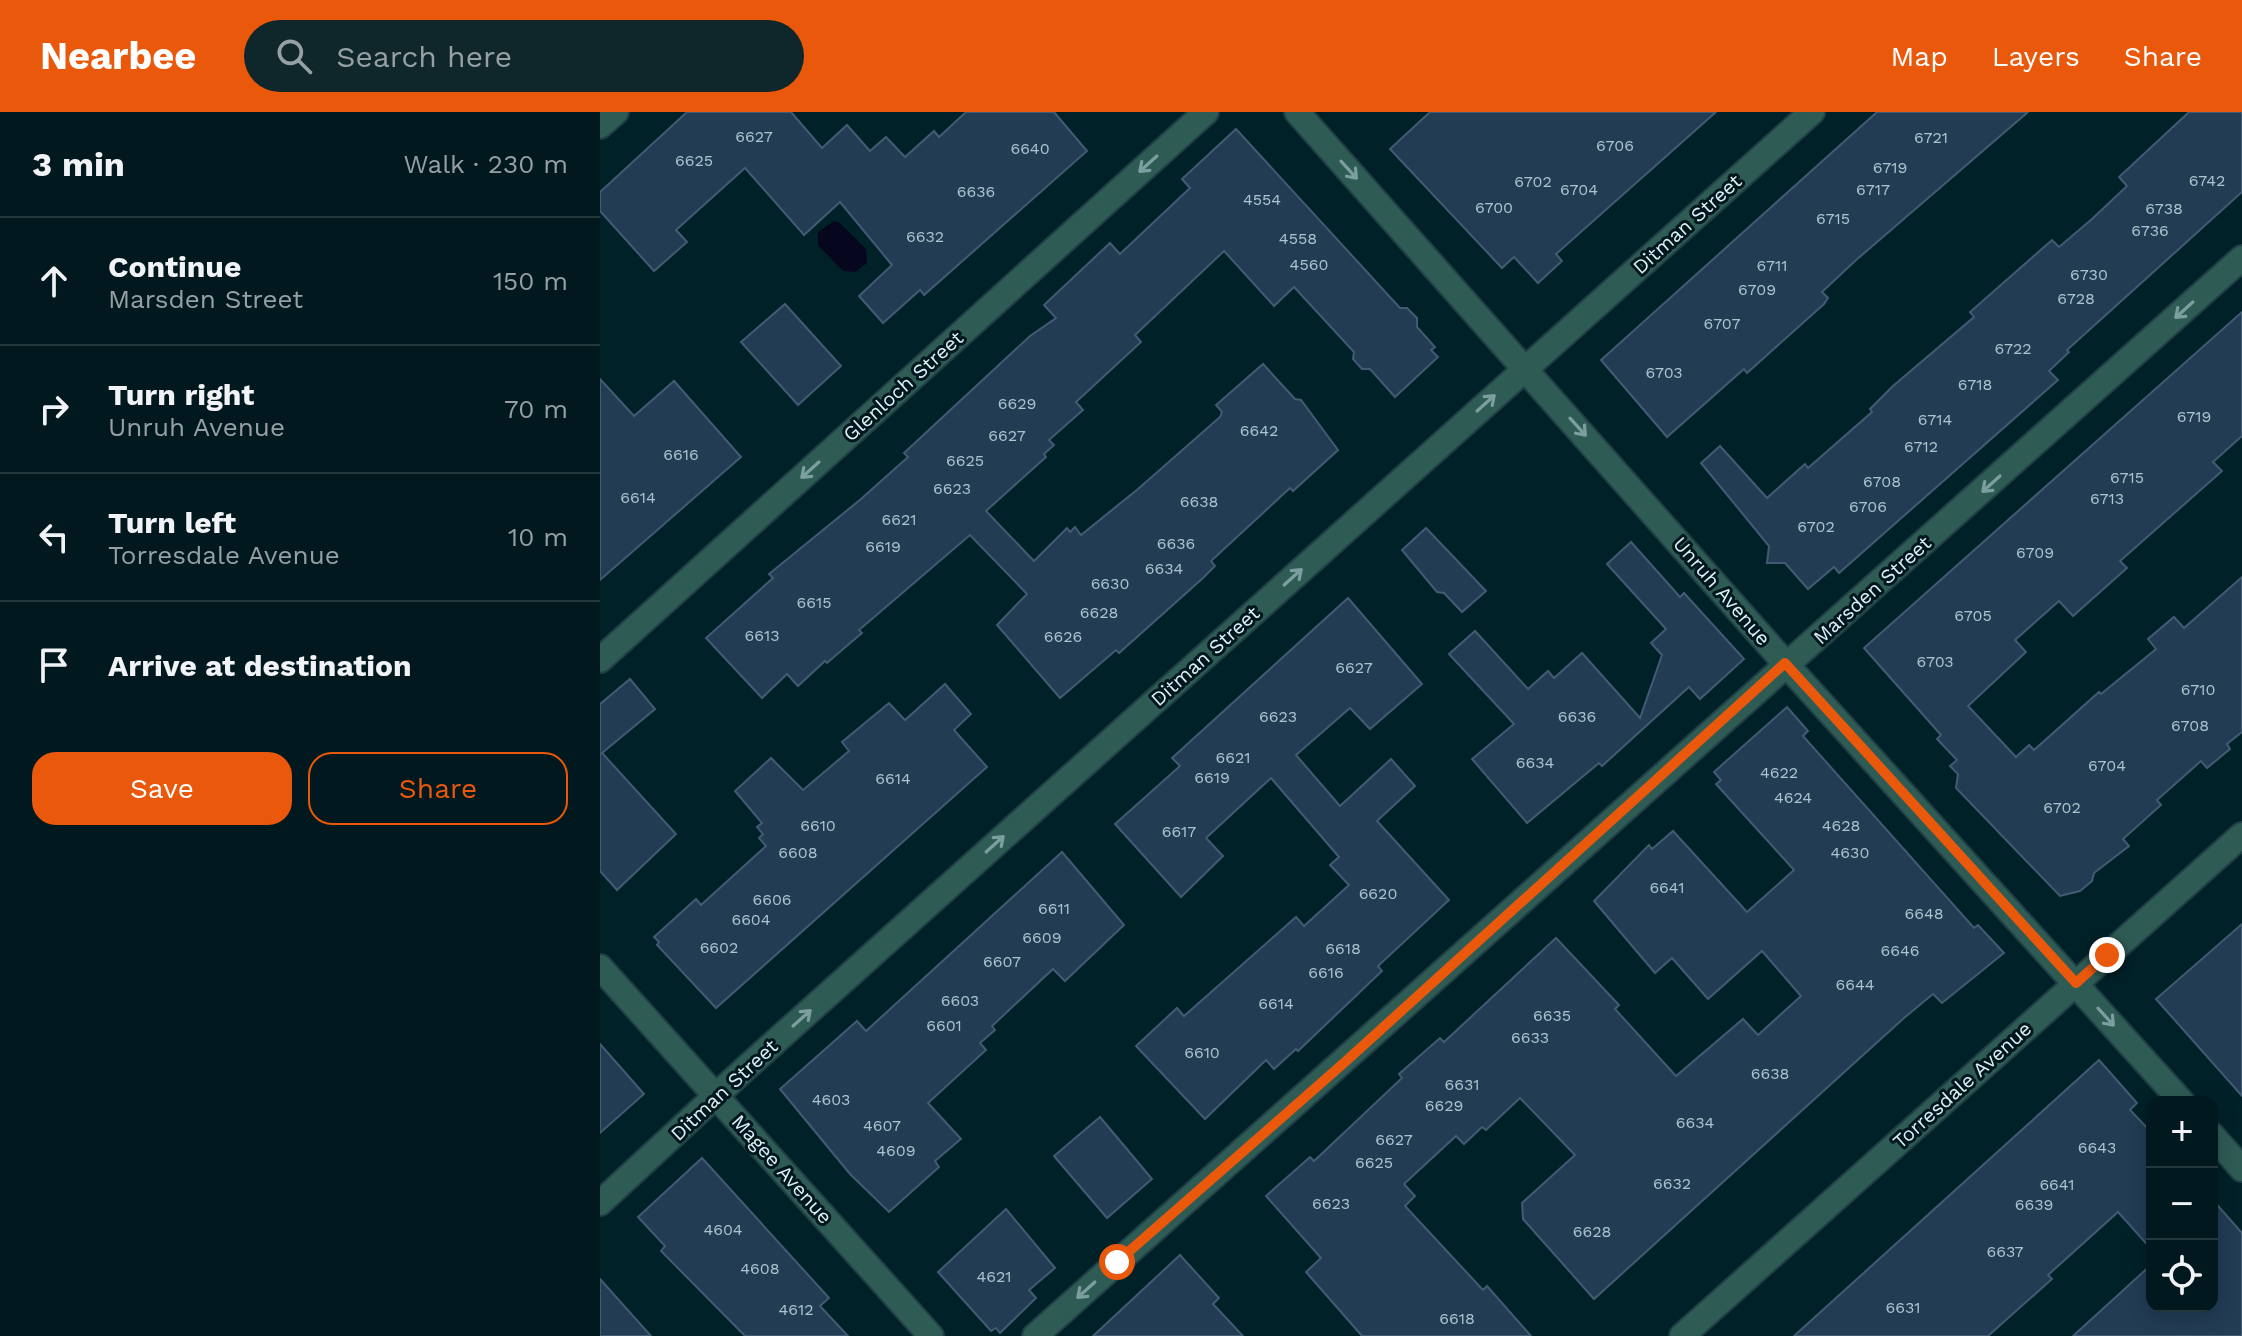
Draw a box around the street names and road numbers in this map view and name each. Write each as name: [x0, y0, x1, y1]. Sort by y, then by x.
street label: Ditman Street: [1628, 169, 1747, 279]
street label: Glenloch Street: [838, 325, 968, 446]
street label: Marsden Street: [1808, 530, 1936, 649]
street label: Unruh Avenue: [1668, 532, 1776, 650]
street label: Ditman Street: [1146, 601, 1265, 711]
street label: Torresdale Avenue: [1888, 1016, 2036, 1154]
street label: Ditman Street: [665, 1034, 783, 1146]
street label: Magee Avenue: [727, 1109, 837, 1229]

